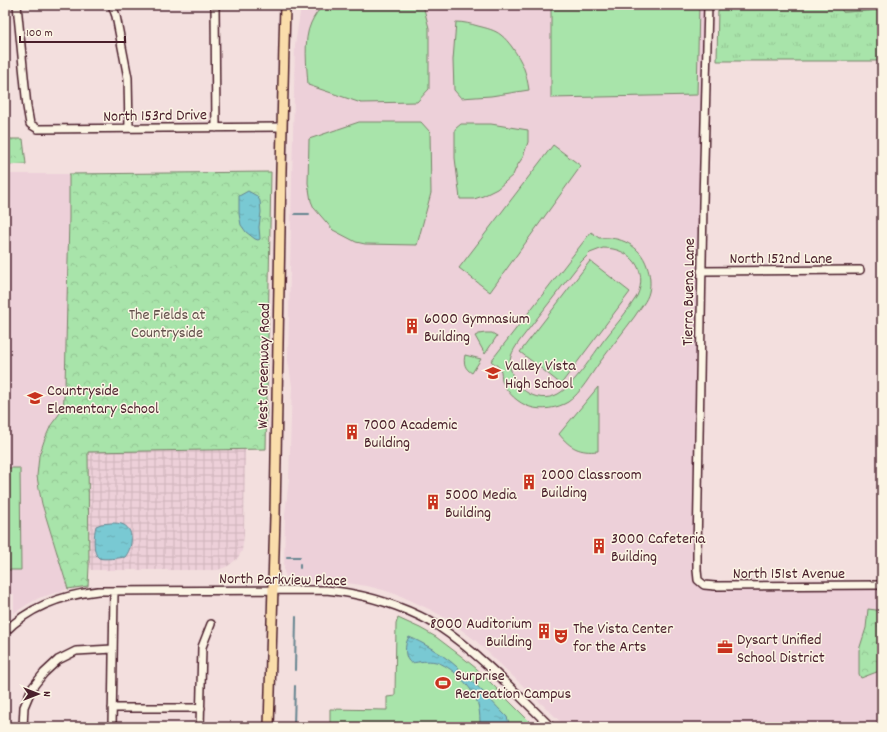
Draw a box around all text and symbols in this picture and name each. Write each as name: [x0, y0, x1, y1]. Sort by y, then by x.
scale bar: [20, 18, 125, 44]
text: 100 m: [26, 25, 53, 42]
street label: North 153rd Drive: [103, 104, 207, 129]
street label: Tierra Buena Lane: [677, 238, 702, 346]
street label: North 152nd Lane: [730, 248, 832, 271]
street label: West Greenway Road: [252, 303, 277, 429]
park label: The Fields at Countryside: [129, 304, 205, 345]
place label: 6000 Gymnasium Building: [424, 308, 530, 349]
building icon: 6000 Gymnasium Building: [403, 317, 421, 335]
place label: Valley Vista High School: [505, 355, 576, 396]
school or university icon: Valley Vista High School: [484, 364, 502, 382]
place label: Countryside Elementary School: [47, 380, 159, 421]
school or university icon: Countryside Elementary School: [26, 389, 44, 407]
place label: 7000 Academic Building: [364, 414, 458, 455]
building icon: 7000 Academic Building: [343, 423, 361, 441]
place label: 2000 Classroom Building: [541, 464, 642, 505]
building icon: 2000 Classroom Building: [520, 473, 538, 491]
place label: 5000 Media Building: [445, 484, 517, 525]
building icon: 5000 Media Building: [424, 493, 442, 511]
place label: 3000 Cafeteria Building: [611, 528, 706, 569]
building icon: 3000 Cafeteria Building: [590, 537, 608, 555]
street label: North 151st Avenue: [733, 563, 845, 586]
street label: North Parkview Place: [219, 568, 347, 593]
place label: 8000 Auditorium Building: [430, 613, 532, 654]
place label: The Vista Center for the Arts: [573, 618, 673, 659]
building icon: 8000 Auditorium Building: [535, 622, 553, 640]
theatre icon: The Vista Center for the Arts: [552, 627, 570, 645]
place label: Dysart Unified School District: [737, 629, 825, 670]
office icon: Dysart Unified School District: [716, 638, 734, 656]
place label: Surprise Recreation Campus: [455, 665, 571, 706]
north arrow: [18, 674, 58, 714]
sports icon: Surprise Recreation Campus: [434, 674, 452, 692]
text: N: [38, 691, 54, 697]

